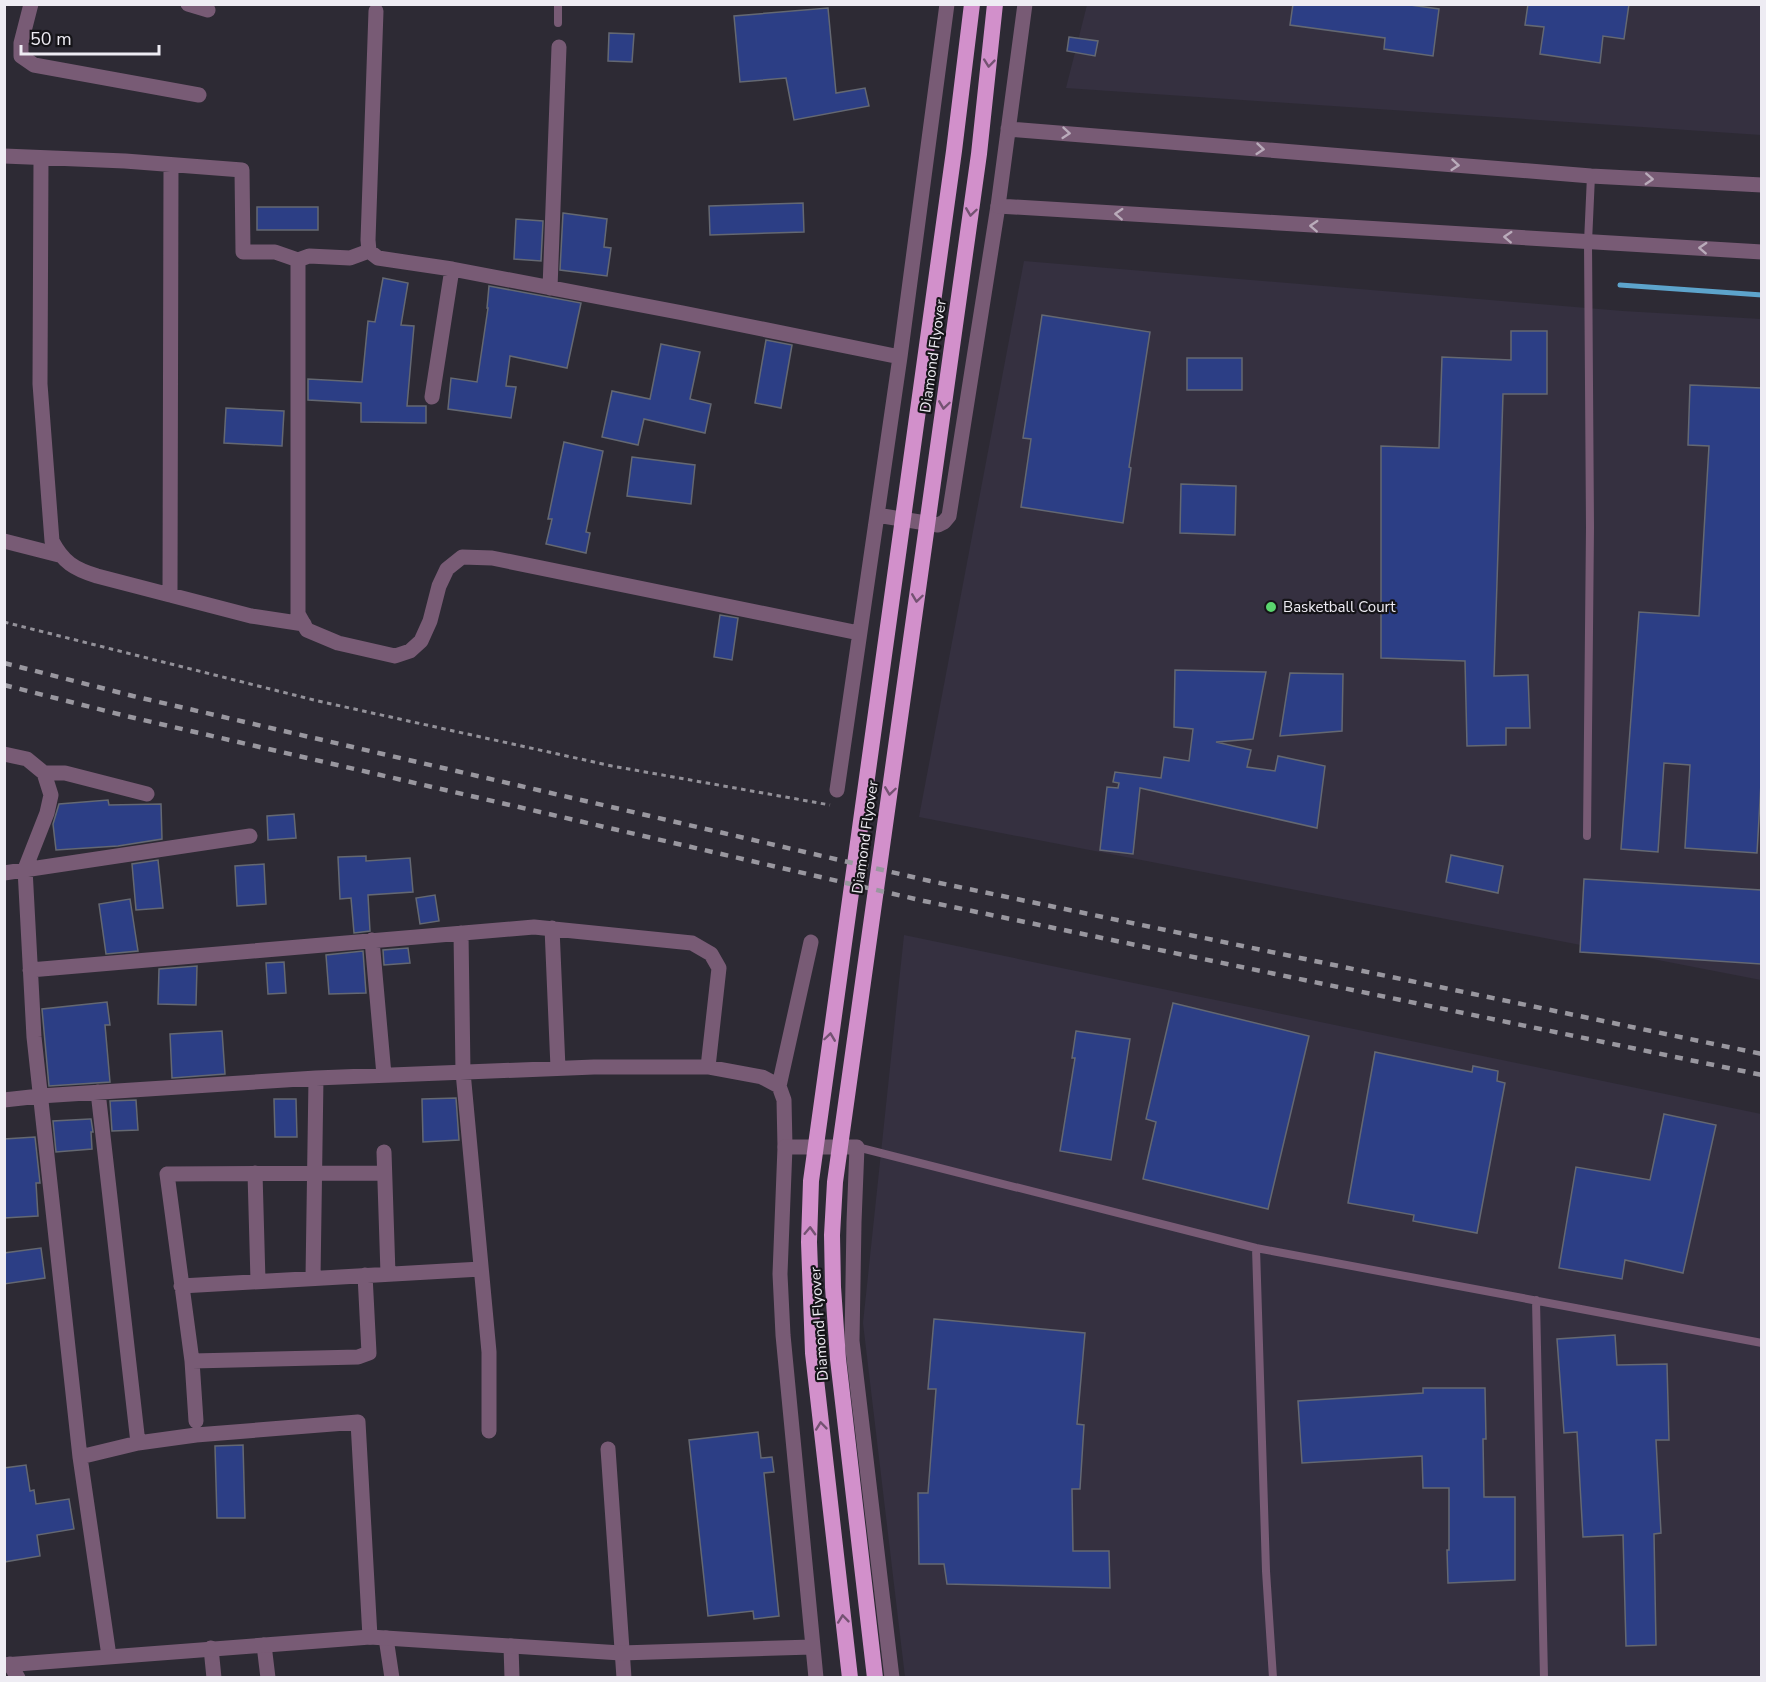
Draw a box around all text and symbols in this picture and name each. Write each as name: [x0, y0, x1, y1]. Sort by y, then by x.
scale bar: [21, 18, 159, 56]
text: 50 m: [30, 27, 72, 51]
one-way arrow: [983, 58, 996, 67]
one-way arrow: [1062, 127, 1071, 140]
one-way arrow: [1256, 142, 1265, 155]
one-way arrow: [1450, 158, 1459, 171]
one-way arrow: [1645, 172, 1654, 185]
one-way arrow: [965, 207, 977, 217]
one-way arrow: [1115, 207, 1124, 220]
one-way arrow: [1309, 219, 1318, 232]
one-way arrow: [1504, 231, 1513, 244]
one-way arrow: [1699, 242, 1708, 255]
street label: Diamond Flyover: [915, 297, 951, 414]
one-way arrow: [938, 401, 950, 410]
one-way arrow: [911, 594, 924, 603]
place label: Basketball Court: [1283, 597, 1396, 617]
marker: Basketball Court: [1264, 600, 1278, 614]
street label: Diamond Flyover: [847, 778, 883, 895]
one-way arrow: [885, 787, 897, 796]
one-way arrow: [824, 1033, 836, 1042]
one-way arrow: [803, 1227, 816, 1236]
street label: Diamond Flyover: [805, 1266, 833, 1382]
one-way arrow: [815, 1421, 828, 1430]
one-way arrow: [837, 1615, 850, 1624]

